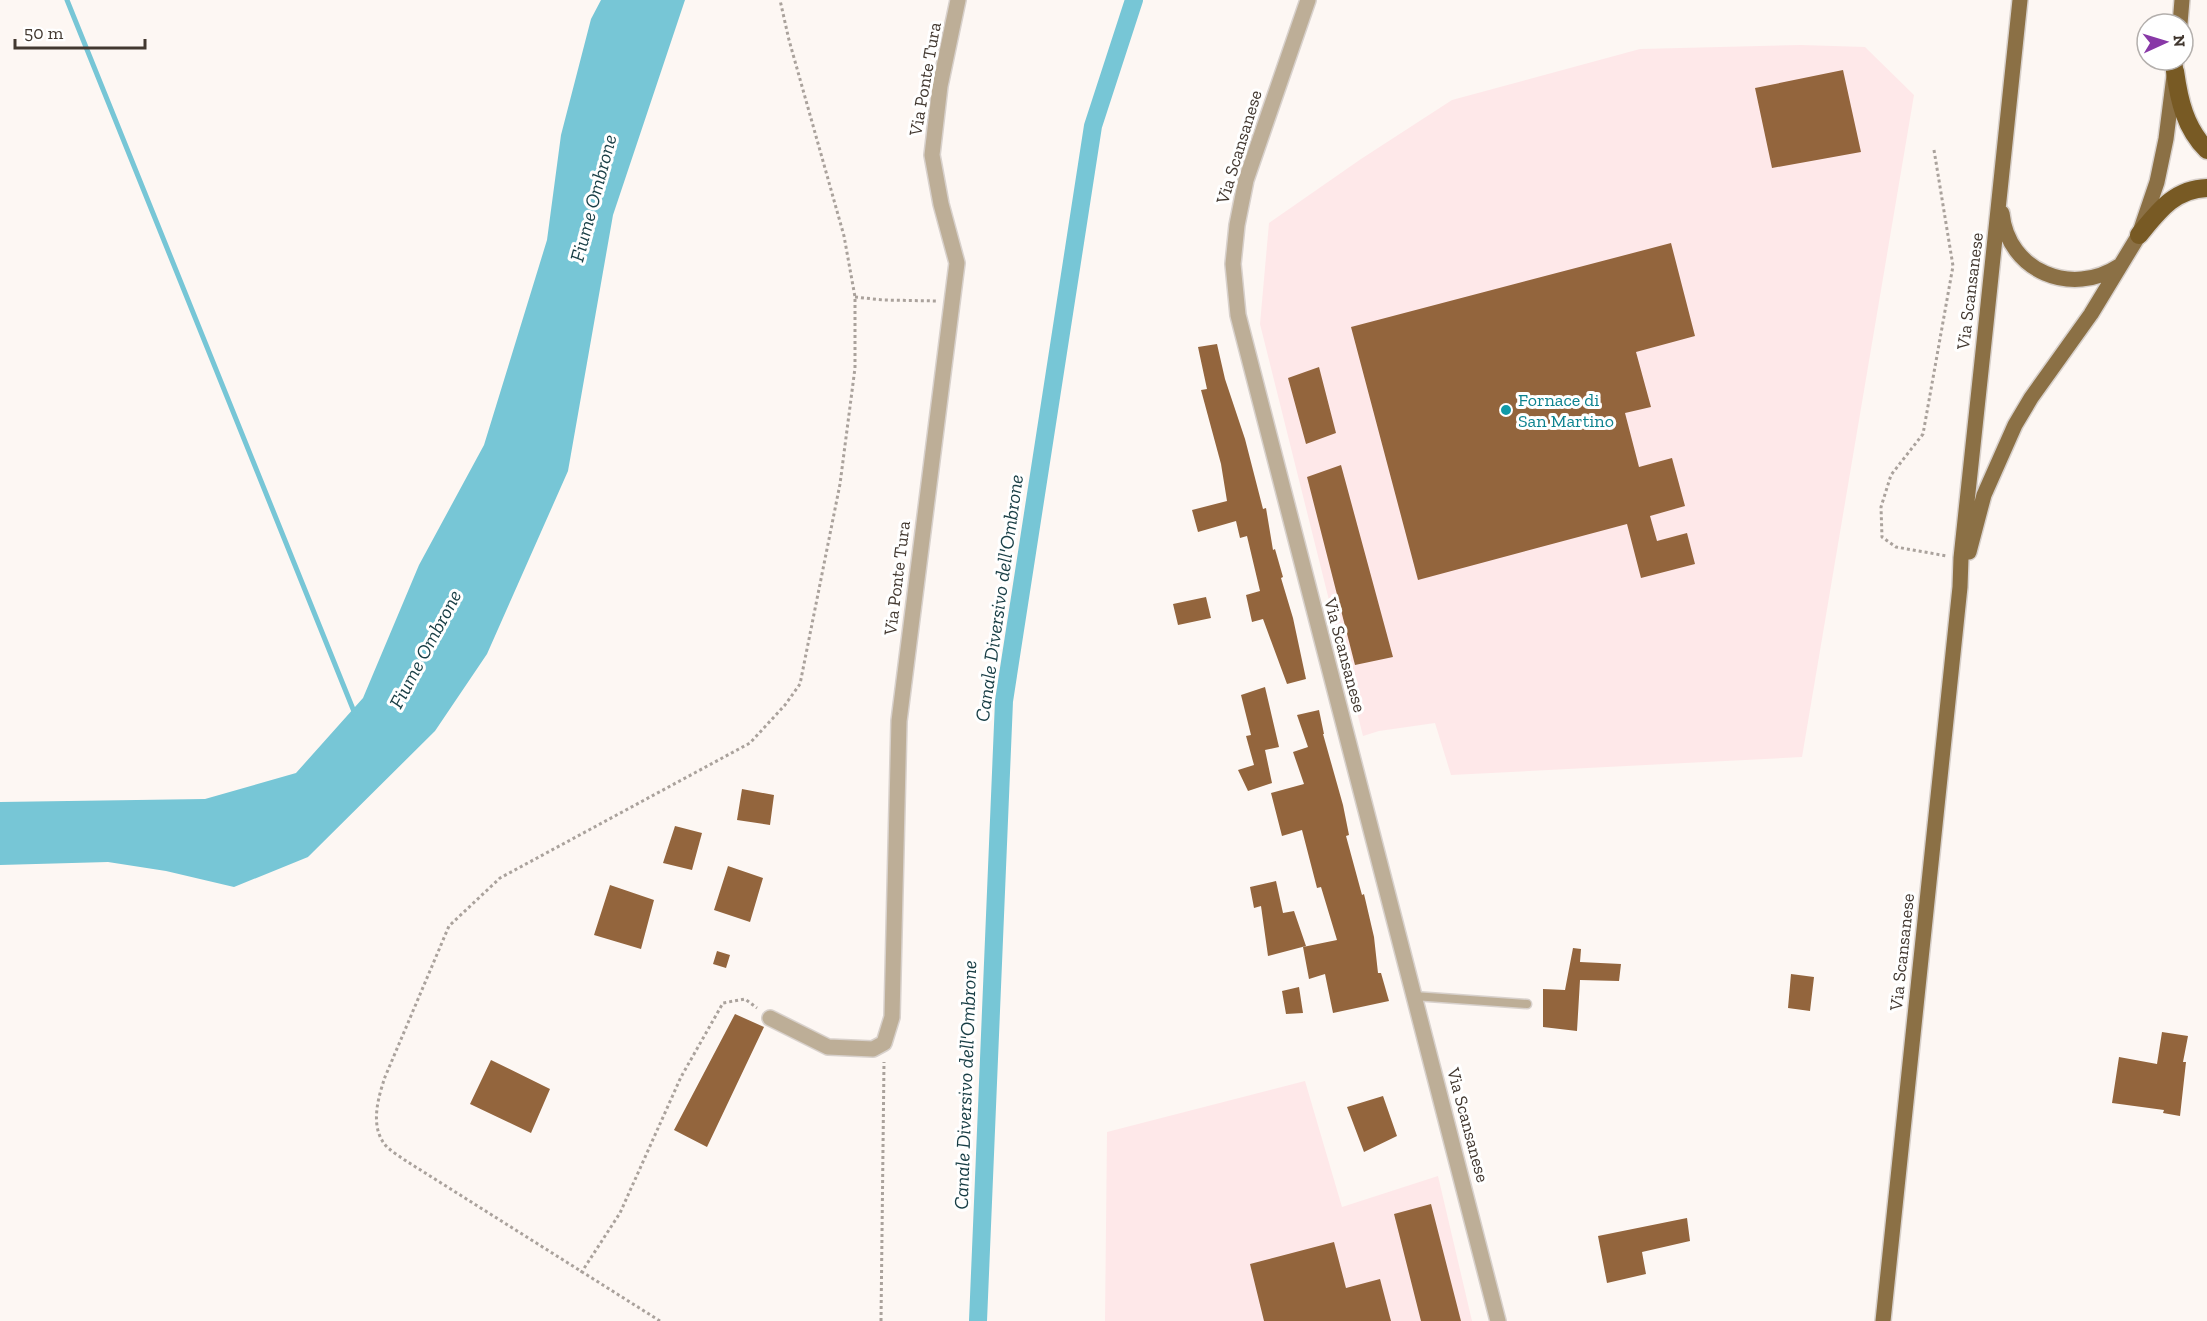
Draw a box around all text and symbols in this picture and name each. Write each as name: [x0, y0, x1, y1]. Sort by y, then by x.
scale bar: [15, 12, 146, 50]
north arrow: [2135, 12, 2195, 72]
street label: Via Ponte Tura: [904, 20, 946, 139]
text: 50 m: [24, 22, 64, 44]
text: N: [2170, 34, 2189, 48]
street label: Via Scansanese: [1211, 87, 1267, 207]
water label: Fiume Ombrone: [564, 132, 622, 264]
street label: Via Scansanese: [1952, 231, 1988, 352]
place label: Fornace di San Martino: [1518, 389, 1614, 432]
marker: Fornace di San Martino: [1499, 403, 1513, 417]
water label: Canale Diversivo dell'Ombrone: [970, 473, 1028, 723]
street label: Via Ponte Tura: [879, 519, 915, 637]
water label: Fiume Ombrone: [384, 586, 466, 712]
street label: Via Scansanese: [1319, 594, 1371, 715]
street label: Via Scansanese: [1885, 892, 1919, 1013]
water label: Canale Diversivo dell'Ombrone: [949, 960, 981, 1210]
street label: Via Scansanese: [1442, 1064, 1494, 1185]

